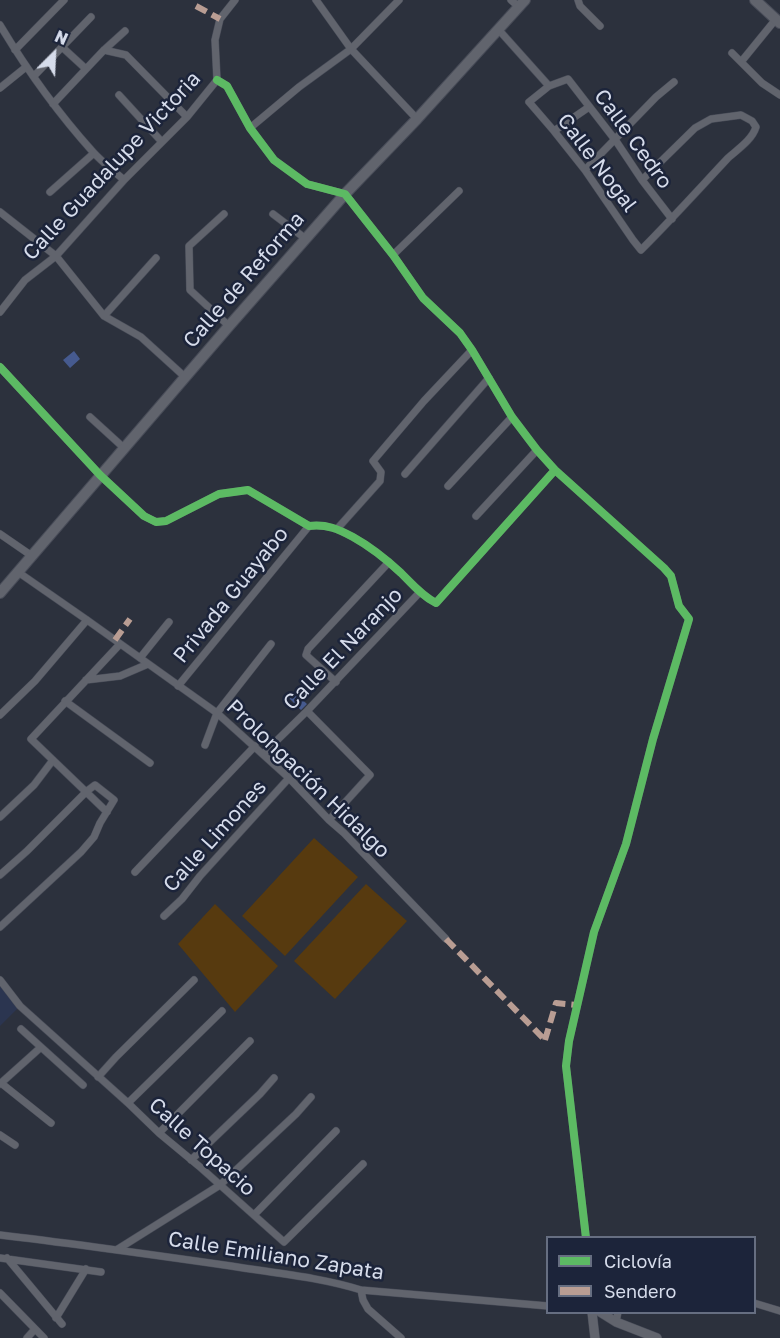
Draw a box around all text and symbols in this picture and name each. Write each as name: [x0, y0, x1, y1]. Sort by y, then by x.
north arrow: [24, 24, 84, 84]
text: N: [52, 26, 71, 49]
street label: Calle Guadalupe Victoria: [18, 67, 206, 265]
street label: Calle Cedro: [588, 84, 678, 194]
street label: Calle Nogal: [552, 109, 642, 217]
street label: Calle de Reforma: [178, 207, 310, 353]
street label: Privada Guayabo: [168, 522, 294, 668]
street label: Calle El Naranjo: [278, 583, 408, 715]
street label: Prolongación Hidalgo: [221, 694, 395, 864]
street label: Calle Limones: [158, 775, 272, 897]
street label: Calle Topacio: [143, 1092, 261, 1202]
street label: Calle Emiliano Zapata: [166, 1226, 386, 1286]
legend: [546, 1236, 756, 1314]
text: Ciclovía: [604, 1250, 672, 1272]
text: Sendero: [604, 1280, 676, 1302]

